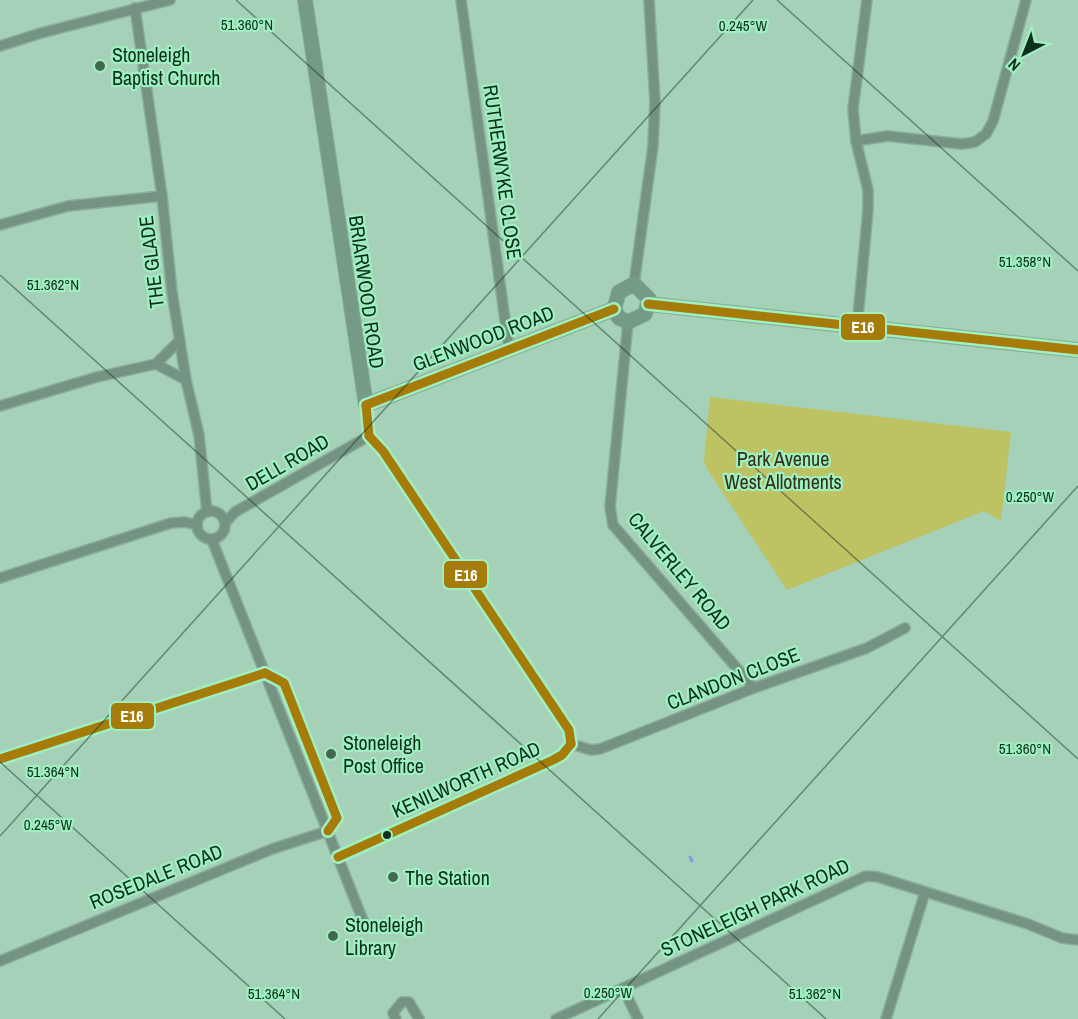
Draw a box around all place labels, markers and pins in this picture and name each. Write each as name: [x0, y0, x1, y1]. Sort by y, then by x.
place label: Stoneleigh Baptist Church: [112, 41, 220, 91]
marker: Stoneleigh Baptist Church: [93, 59, 107, 73]
place label: Stoneleigh Post Office: [343, 729, 424, 779]
marker: Stoneleigh Post Office: [324, 747, 338, 761]
unlabelled marker: [381, 829, 393, 841]
place label: The Station: [405, 864, 490, 891]
marker: The Station: [386, 870, 400, 884]
place label: Stoneleigh Library: [345, 911, 423, 961]
marker: Stoneleigh Library: [326, 929, 340, 943]

